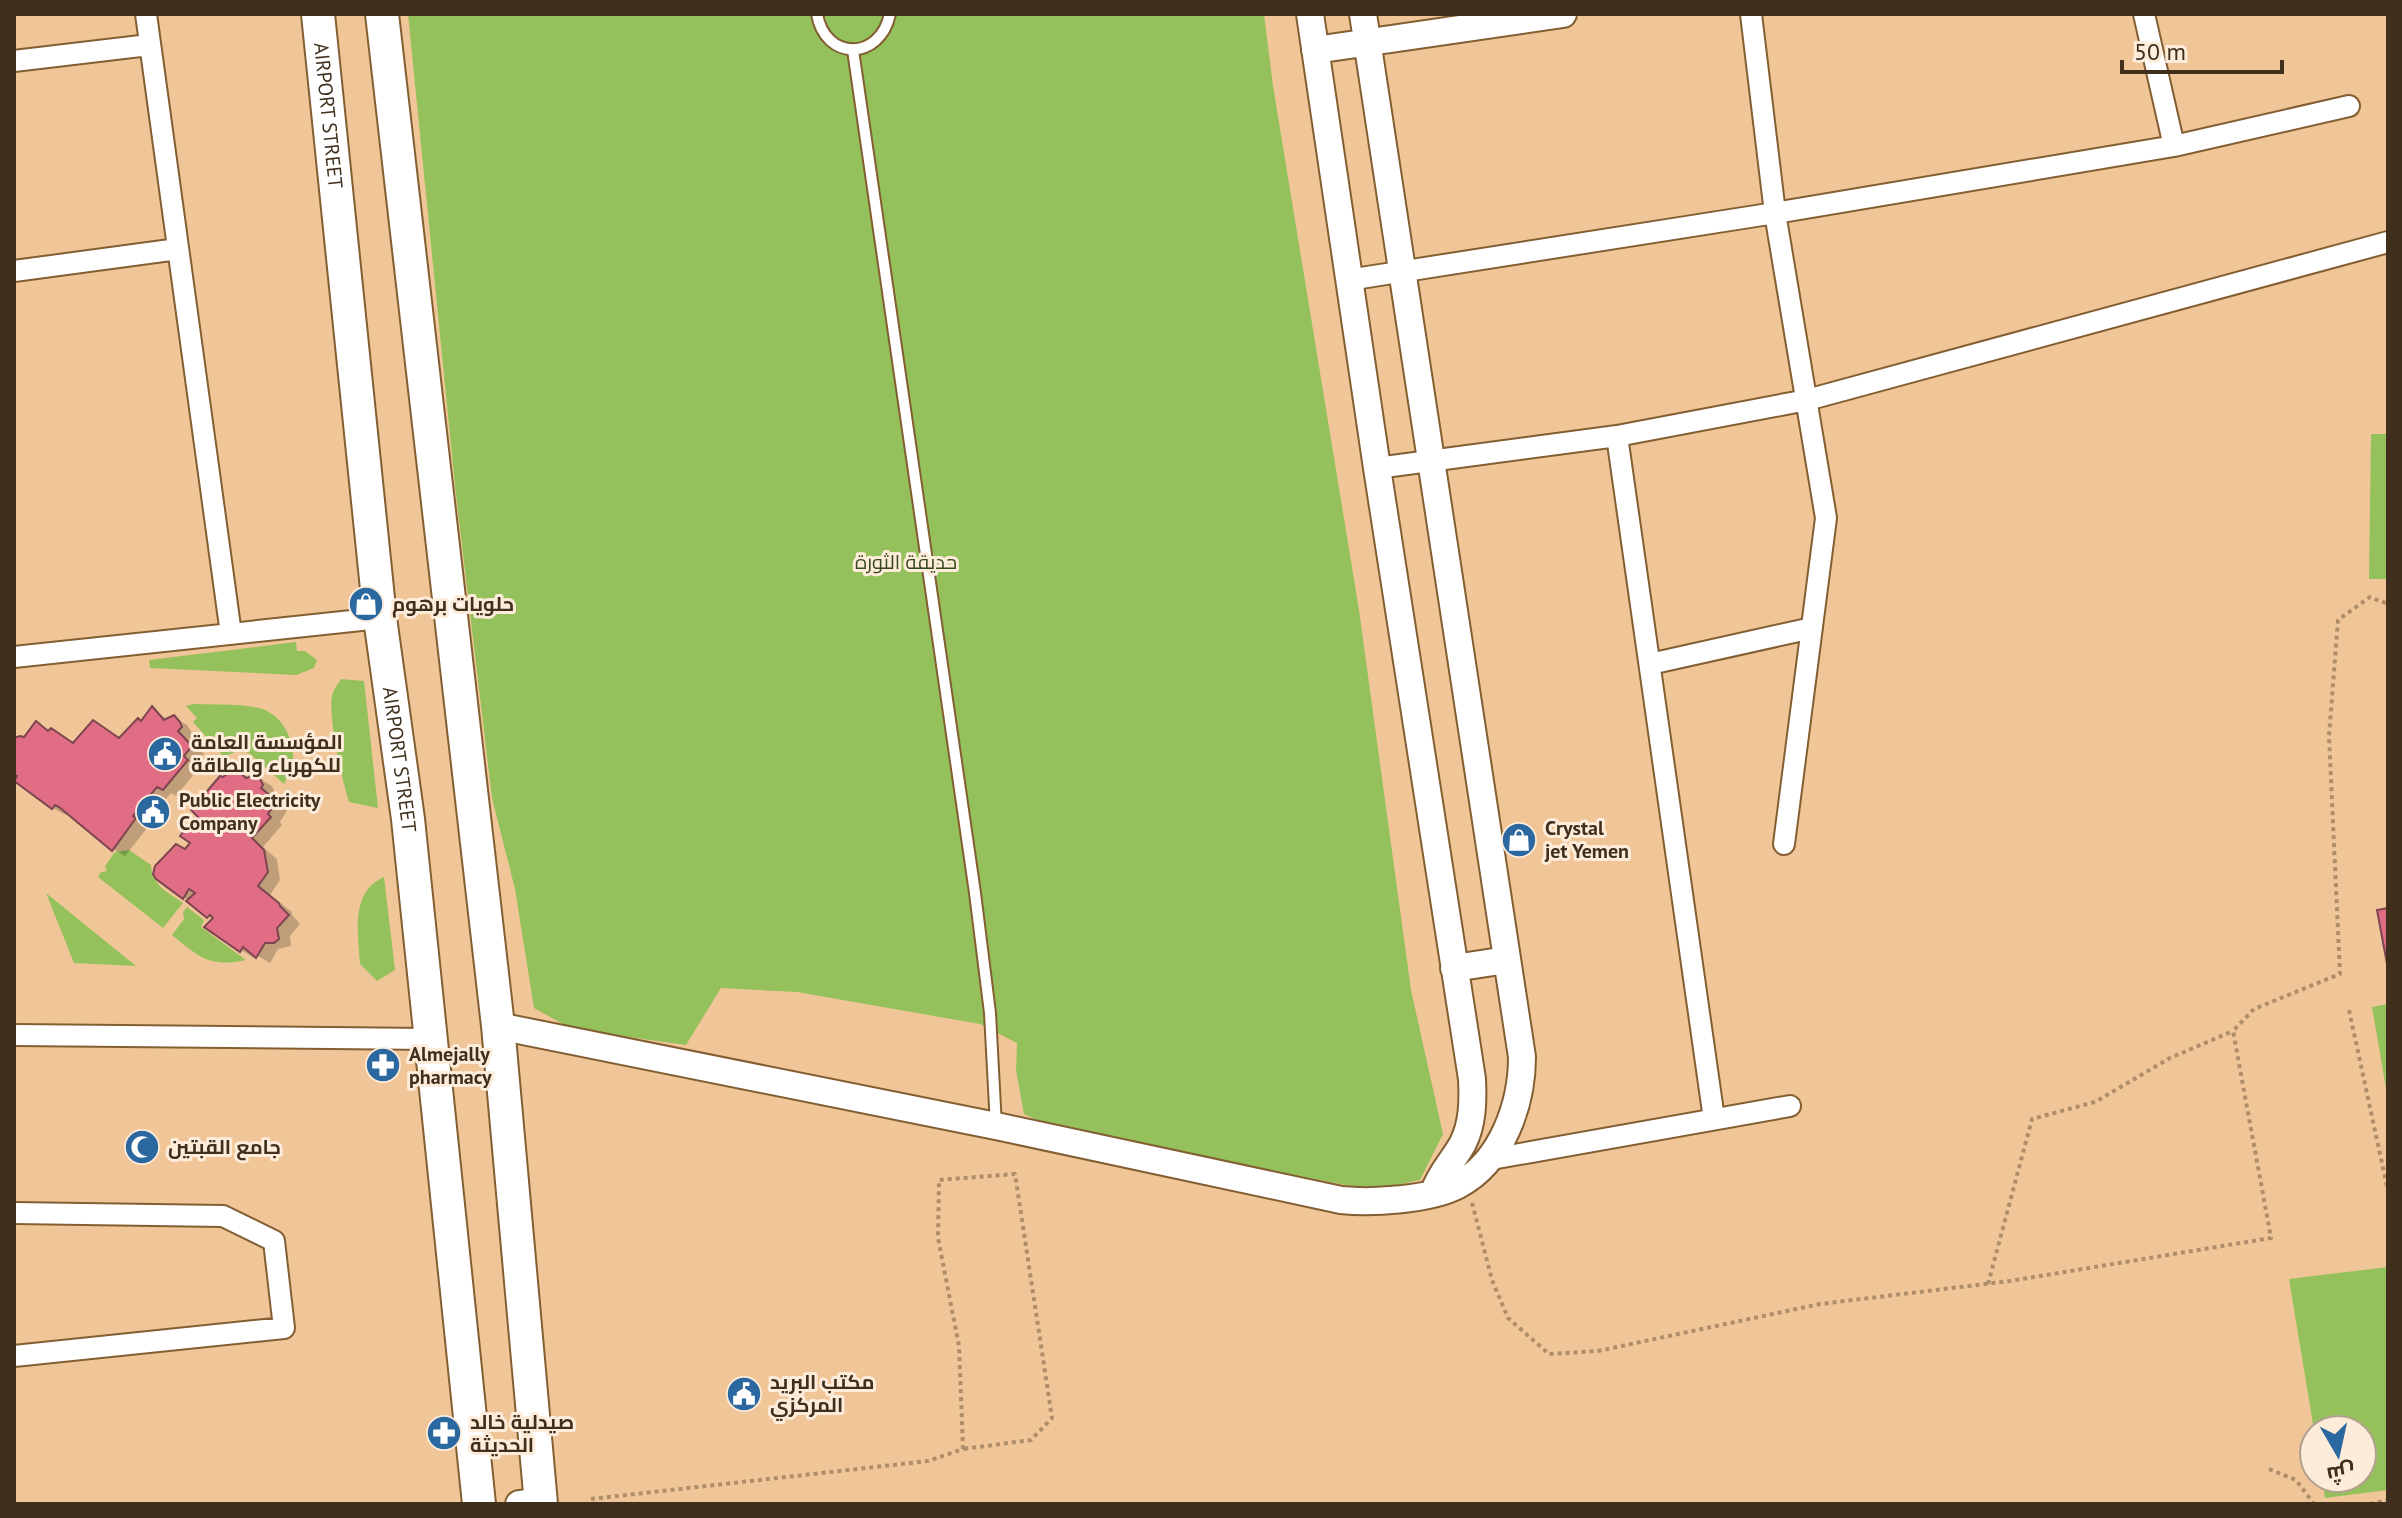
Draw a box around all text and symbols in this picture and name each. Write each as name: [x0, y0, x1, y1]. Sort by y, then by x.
scale bar: [2122, 24, 2282, 74]
text: 50 m: [2134, 36, 2186, 67]
street label: AIRPORT STREET: [308, 41, 349, 190]
park label: حديقة الثورة: [855, 549, 957, 575]
shop icon: حلويات برهوم: [347, 585, 385, 623]
place label: حلويات برهوم: [392, 591, 514, 618]
street label: AIRPORT STREET: [377, 685, 422, 833]
place label: المؤسسة العامة للكهرباء والطاقة: [191, 729, 343, 778]
public building icon: المؤسسة العامة للكهرباء والطاقة: [146, 735, 184, 773]
place label: Public Electricity Company: [179, 787, 321, 836]
public building icon: Public Electricity Company: [134, 793, 172, 831]
place label: Crystal jet Yemen: [1544, 815, 1629, 864]
shop icon: Crystal jet Yemen: [1500, 821, 1538, 859]
place label: Almejally pharmacy: [409, 1041, 492, 1090]
pharmacy icon: Almejally pharmacy: [364, 1046, 402, 1084]
mosque icon: جامع القبتين: [123, 1128, 161, 1166]
place label: جامع القبتين: [168, 1134, 281, 1161]
place label: مكتب البريد المركزي: [770, 1369, 875, 1421]
public building icon: مكتب البريد المركزي: [725, 1375, 763, 1413]
place label: صيدلية خالد الحديثة: [470, 1409, 574, 1458]
pharmacy icon: صيدلية خالد الحديثة: [425, 1414, 463, 1452]
north arrow: [2298, 1414, 2378, 1494]
text: ش: [2325, 1458, 2357, 1490]

